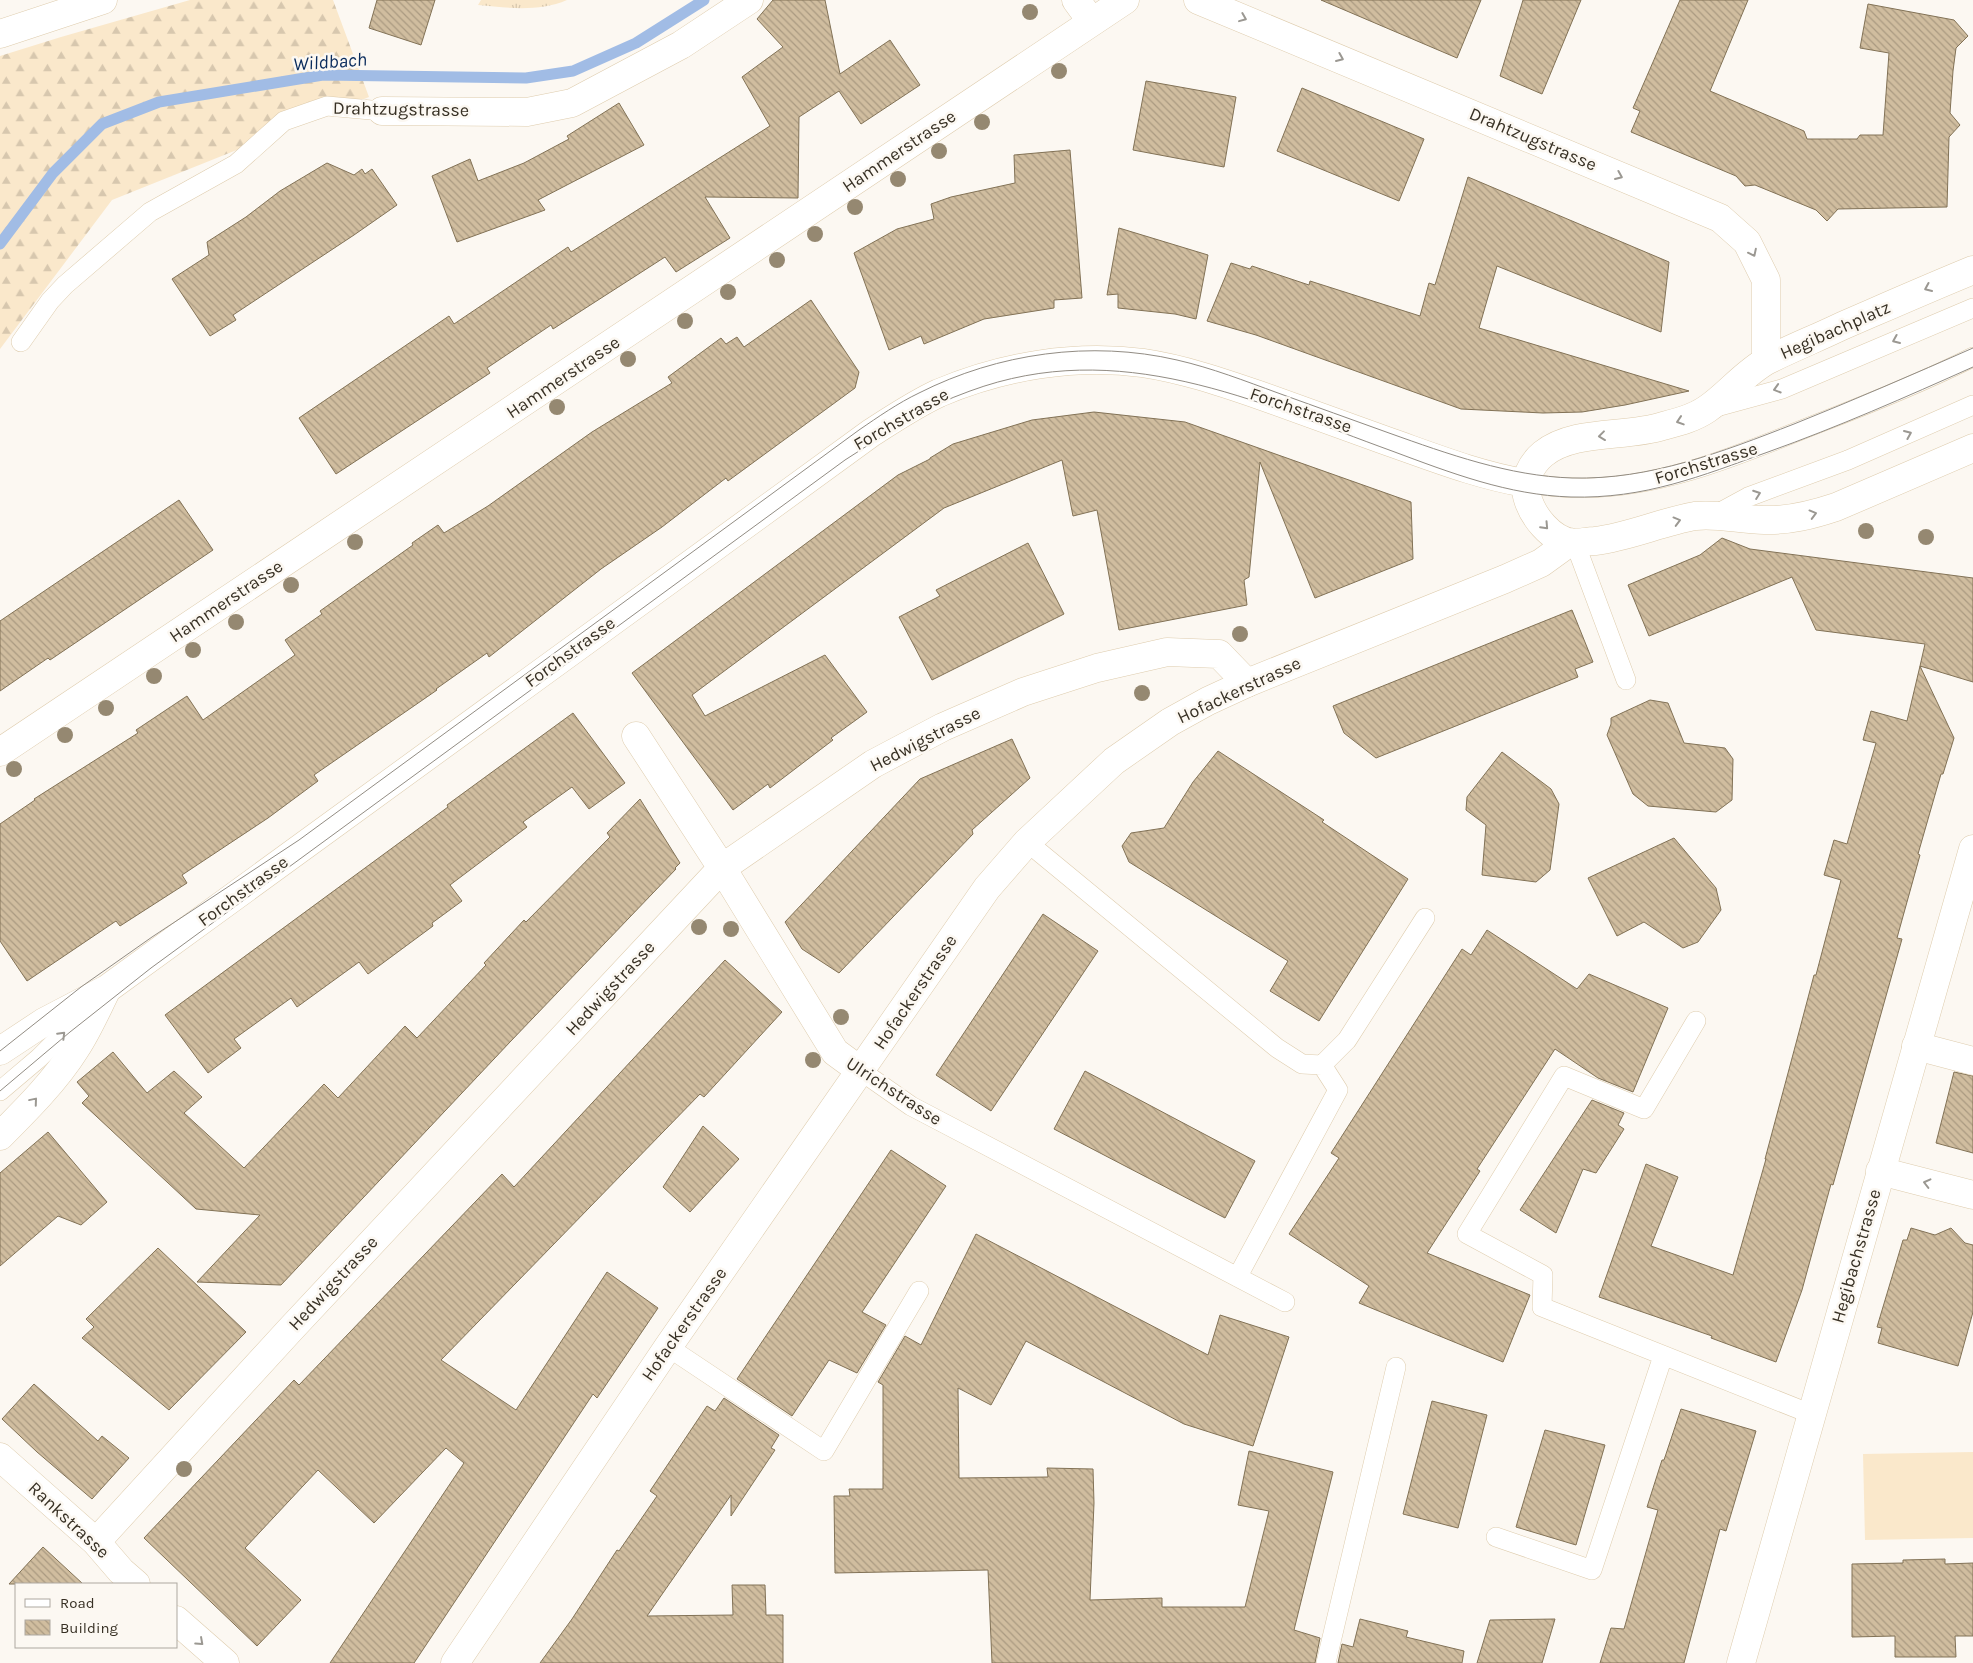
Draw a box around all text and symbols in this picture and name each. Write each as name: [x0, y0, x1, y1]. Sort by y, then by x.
one-way arrow: [1238, 12, 1247, 23]
water label: Wildbach: [292, 48, 368, 76]
one-way arrow: [1335, 52, 1344, 63]
street label: Drahtzugstrasse: [333, 97, 469, 121]
street label: Drahtzugstrasse: [1466, 102, 1600, 176]
street label: Hammerstrasse: [838, 105, 960, 197]
one-way arrow: [1614, 169, 1623, 180]
one-way arrow: [1747, 248, 1757, 257]
one-way arrow: [1924, 282, 1933, 293]
street label: Hegibachplatz: [1776, 296, 1894, 364]
street label: Hammerstrasse: [502, 331, 624, 423]
one-way arrow: [1892, 334, 1901, 345]
street label: Forchstrasse: [1247, 382, 1355, 438]
street label: Forchstrasse: [849, 383, 953, 455]
one-way arrow: [1774, 384, 1782, 394]
one-way arrow: [1676, 415, 1685, 425]
one-way arrow: [1903, 429, 1912, 440]
one-way arrow: [1598, 430, 1606, 441]
street label: Forchstrasse: [1652, 437, 1760, 489]
one-way arrow: [1752, 490, 1760, 500]
one-way arrow: [1809, 509, 1817, 519]
one-way arrow: [1672, 517, 1681, 527]
one-way arrow: [1539, 521, 1548, 530]
street label: Hammerstrasse: [165, 555, 287, 647]
street label: Forchstrasse: [521, 612, 619, 692]
street label: Hofackerstrasse: [1174, 652, 1304, 728]
street label: Hedwigstrasse: [866, 702, 984, 776]
street label: Forchstrasse: [194, 851, 292, 931]
street label: Hofackerstrasse: [868, 930, 962, 1054]
street label: Hedwigstrasse: [561, 936, 659, 1040]
one-way arrow: [56, 1031, 65, 1040]
street label: Ulrichstrasse: [842, 1052, 946, 1130]
one-way arrow: [28, 1097, 37, 1106]
one-way arrow: [1922, 1178, 1931, 1189]
street label: Hegibachstrasse: [1826, 1186, 1886, 1326]
street label: Hedwigstrasse: [284, 1231, 382, 1335]
street label: Hofackerstrasse: [637, 1263, 731, 1385]
street label: Rankstrasse: [24, 1477, 114, 1563]
legend: [15, 1583, 178, 1648]
text: Road: [60, 1594, 95, 1612]
text: Building: [60, 1619, 118, 1637]
one-way arrow: [195, 1636, 204, 1645]

